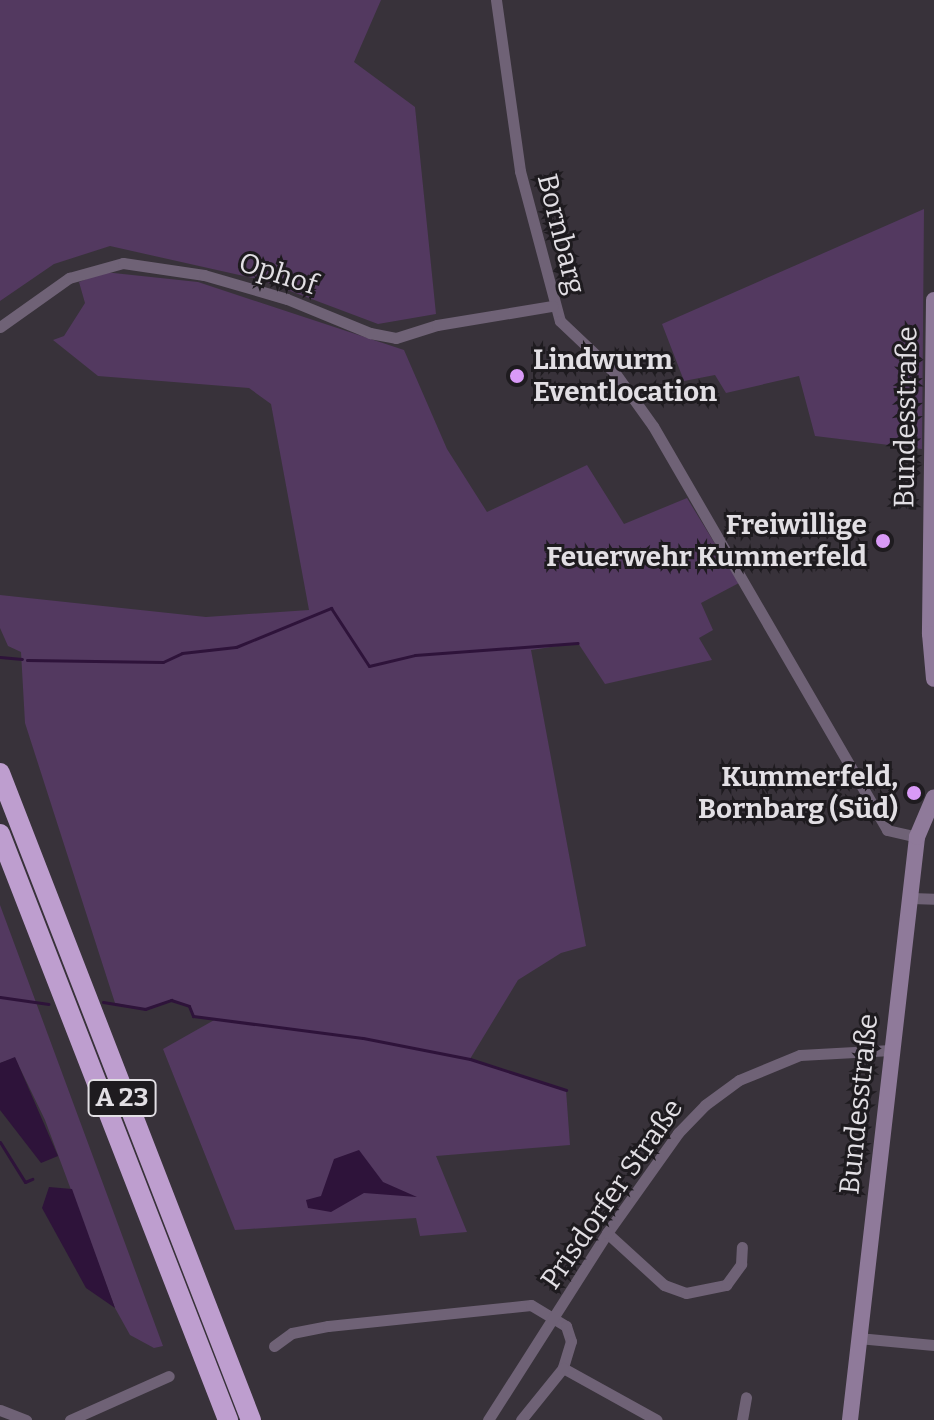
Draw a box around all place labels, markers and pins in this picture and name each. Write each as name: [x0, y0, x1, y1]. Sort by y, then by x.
place label: Lindwurm Eventlocation: [533, 343, 717, 409]
marker: Lindwurm Eventlocation: [508, 367, 526, 385]
place label: Freiwillige Feuerwehr Kummerfeld: [546, 508, 867, 574]
marker: Freiwillige Feuerwehr Kummerfeld: [874, 532, 892, 550]
place label: Kummerfeld, Bornbarg (Süd): [698, 760, 898, 826]
marker: Kummerfeld, Bornbarg (Süd): [905, 784, 923, 802]

